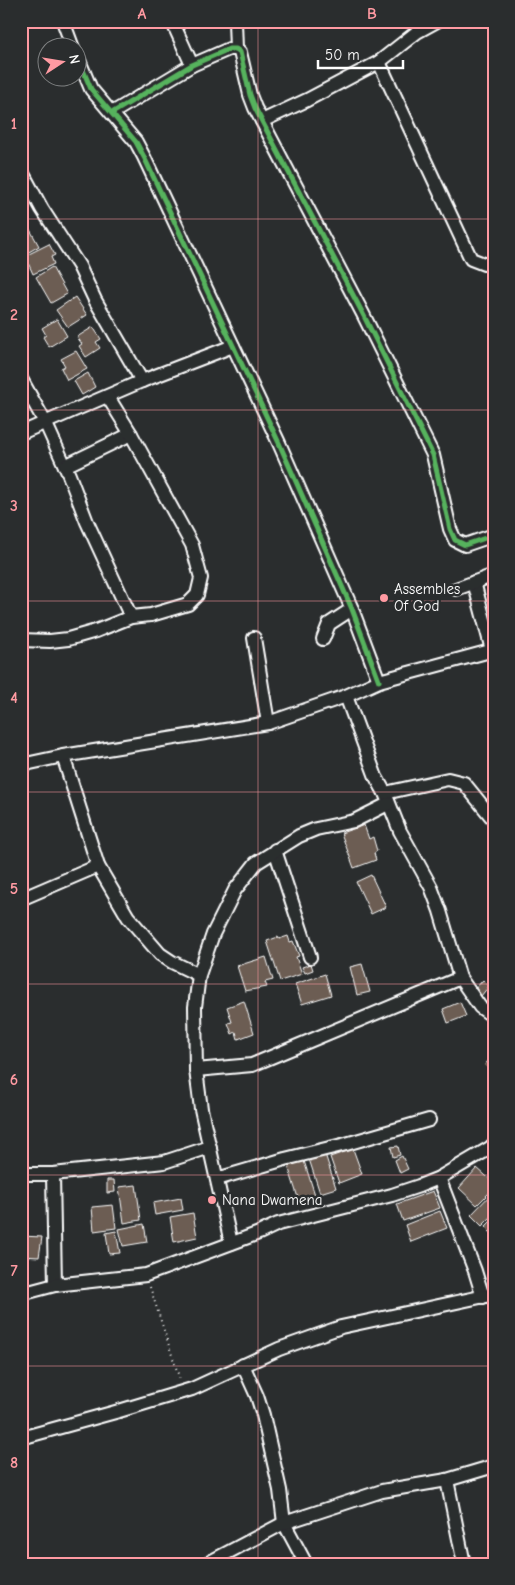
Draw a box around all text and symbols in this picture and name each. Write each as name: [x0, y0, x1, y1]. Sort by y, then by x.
text: A: [138, 5, 147, 23]
text: B: [367, 5, 377, 23]
north arrow: [38, 38, 88, 88]
scale bar: [318, 38, 402, 70]
text: 50 m: [325, 46, 360, 64]
text: N: [65, 53, 83, 66]
text: 1: [11, 115, 17, 133]
text: 2: [10, 306, 18, 324]
text: 3: [10, 497, 18, 515]
place label: Assembles Of God: [394, 580, 460, 615]
marker: Assembles Of God: [378, 592, 390, 604]
text: 4: [10, 689, 18, 707]
text: 5: [10, 880, 18, 898]
text: 6: [10, 1071, 18, 1089]
place label: Nana Dwamena: [222, 1191, 323, 1209]
marker: Nana Dwamena: [206, 1194, 218, 1206]
text: 7: [10, 1262, 18, 1280]
text: 8: [10, 1454, 18, 1472]

